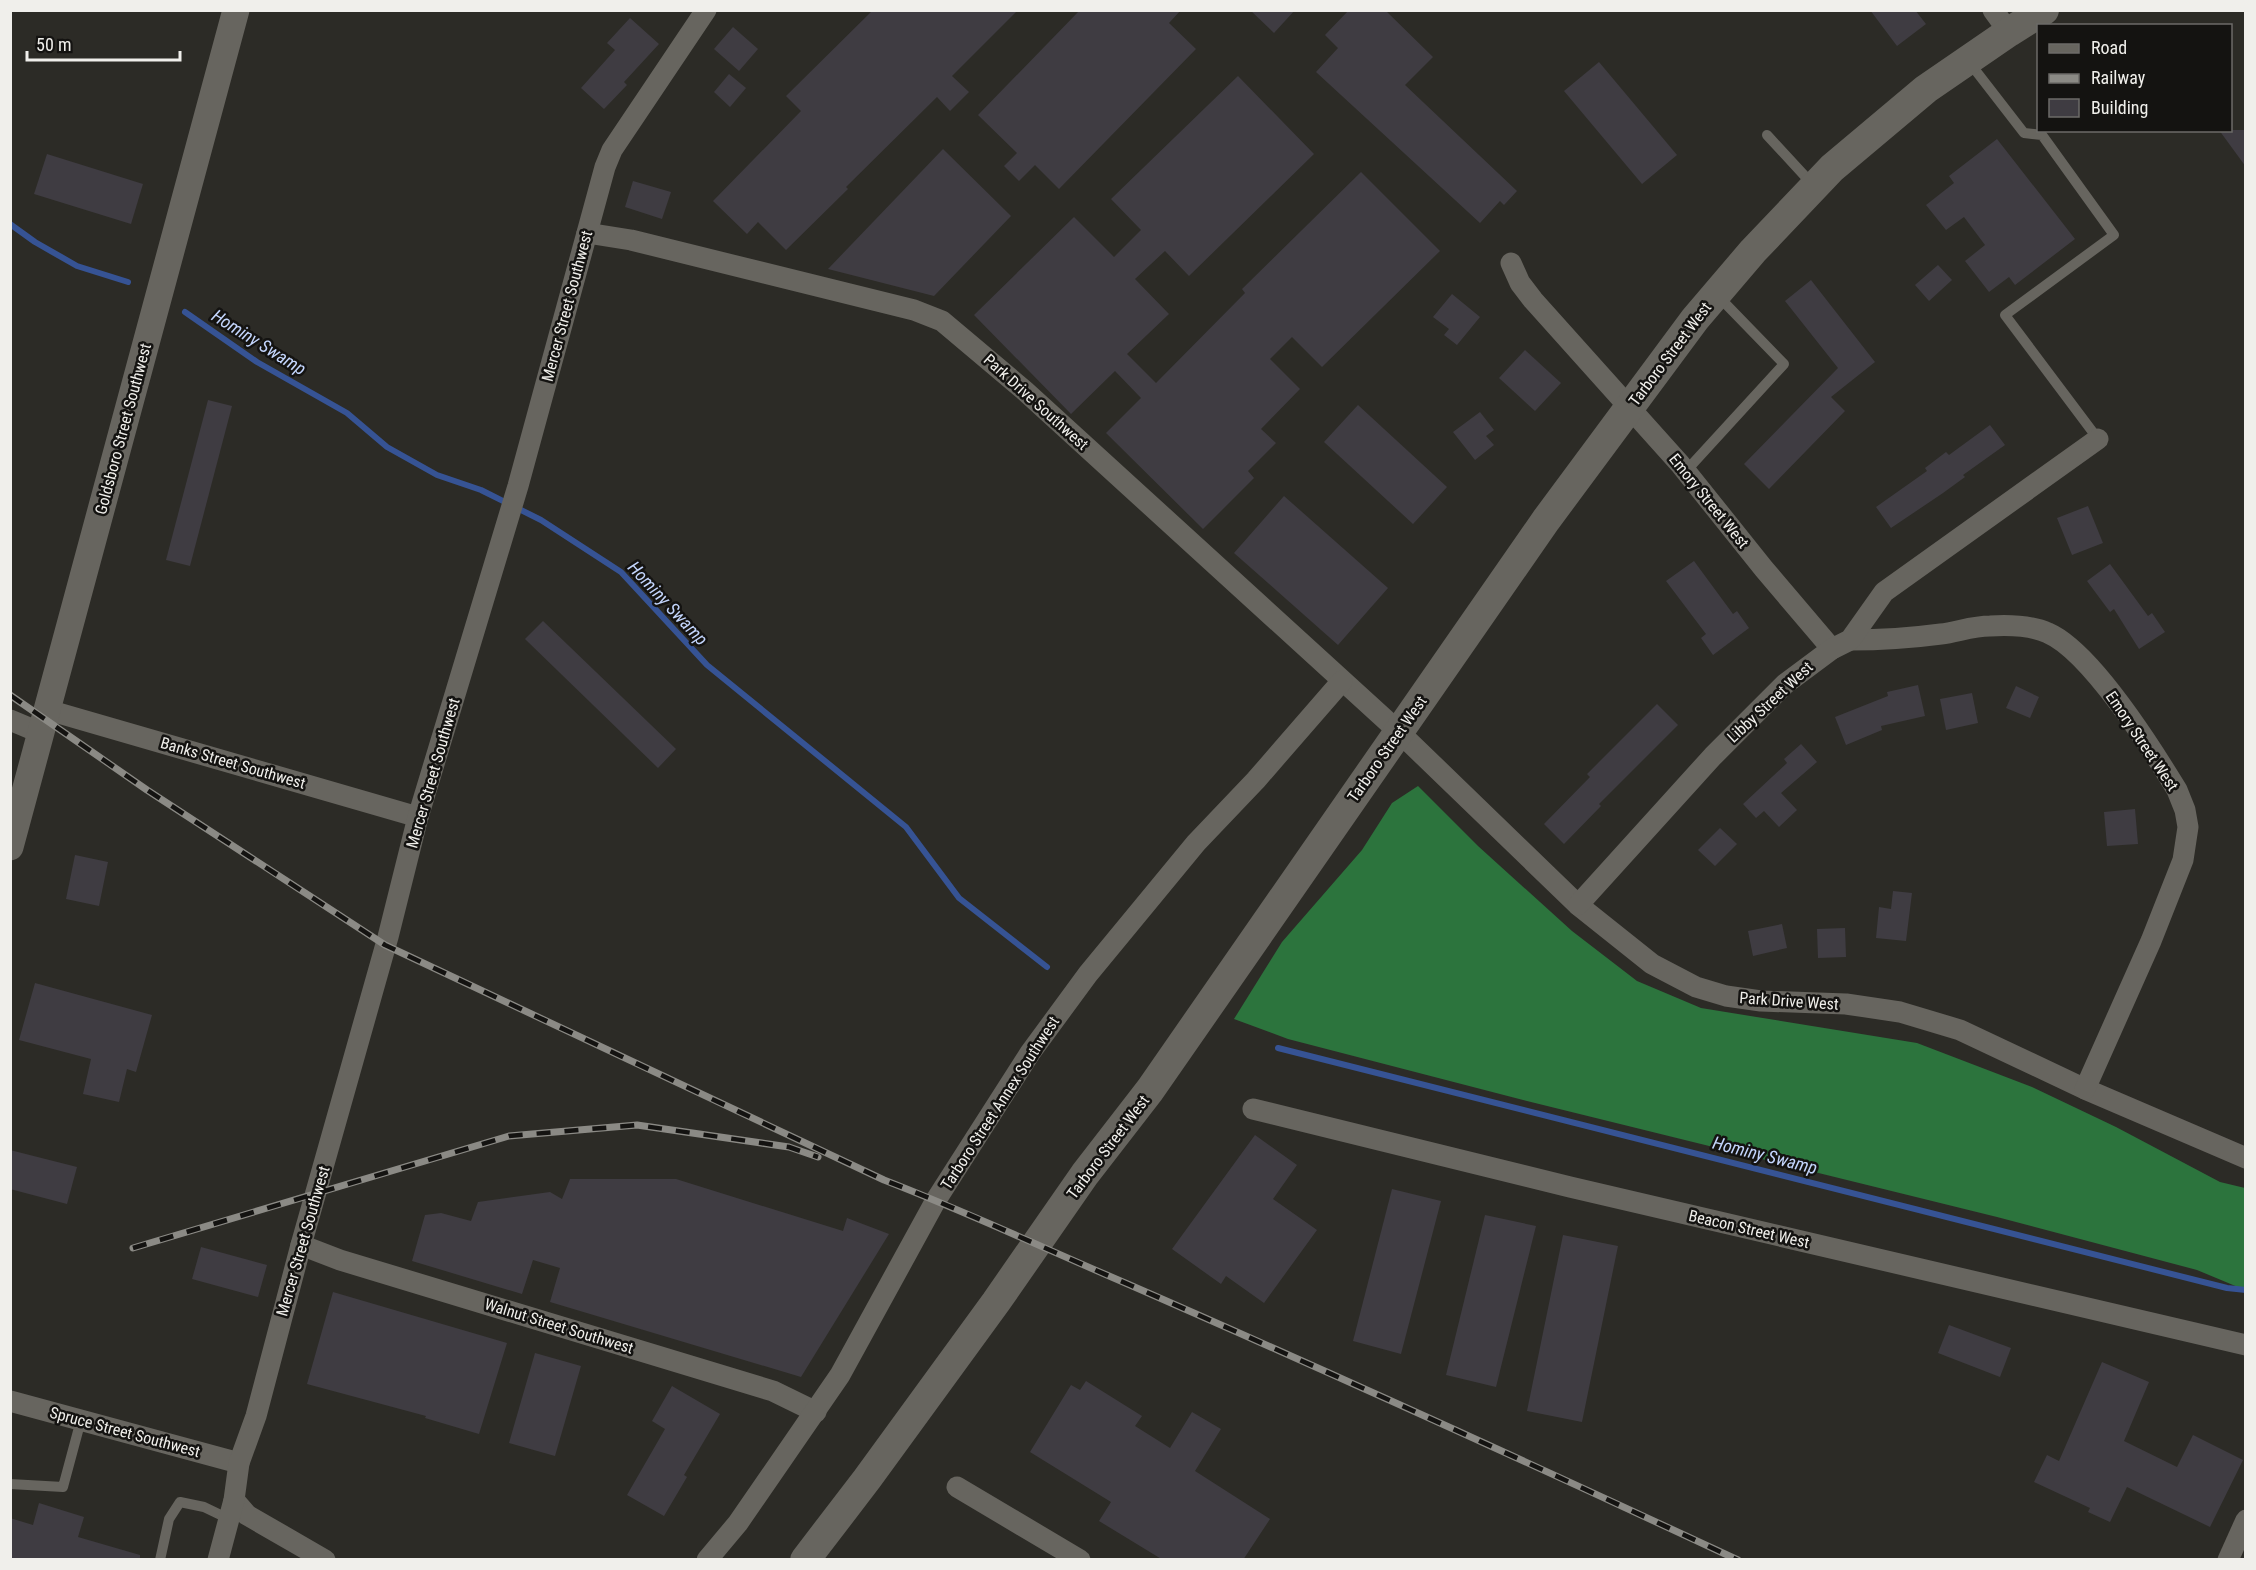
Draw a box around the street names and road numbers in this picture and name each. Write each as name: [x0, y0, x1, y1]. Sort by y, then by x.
street label: Mercer Street Southwest: [538, 228, 596, 383]
street label: Tarboro Street West: [1625, 298, 1715, 410]
street label: Goldsboro Street Southwest: [91, 341, 155, 517]
street label: Park Drive Southwest: [980, 350, 1092, 454]
street label: Emory Street West: [1665, 450, 1753, 552]
street label: Libby Street West: [1723, 657, 1817, 746]
street label: Emory Street West: [2102, 688, 2182, 795]
street label: Tarboro Street West: [1343, 692, 1431, 806]
street label: Mercer Street Southwest: [402, 695, 464, 850]
street label: Banks Street Southwest: [158, 733, 308, 793]
street label: Park Drive West: [1739, 988, 1839, 1014]
street label: Tarboro Street Annex Southwest: [937, 1013, 1063, 1193]
street label: Tarboro Street West: [1063, 1091, 1153, 1203]
street label: Mercer Street Southwest: [272, 1163, 334, 1318]
street label: Beacon Street West: [1687, 1206, 1812, 1252]
street label: Walnut Street Southwest: [482, 1294, 636, 1358]
street label: Spruce Street Southwest: [48, 1403, 203, 1461]

